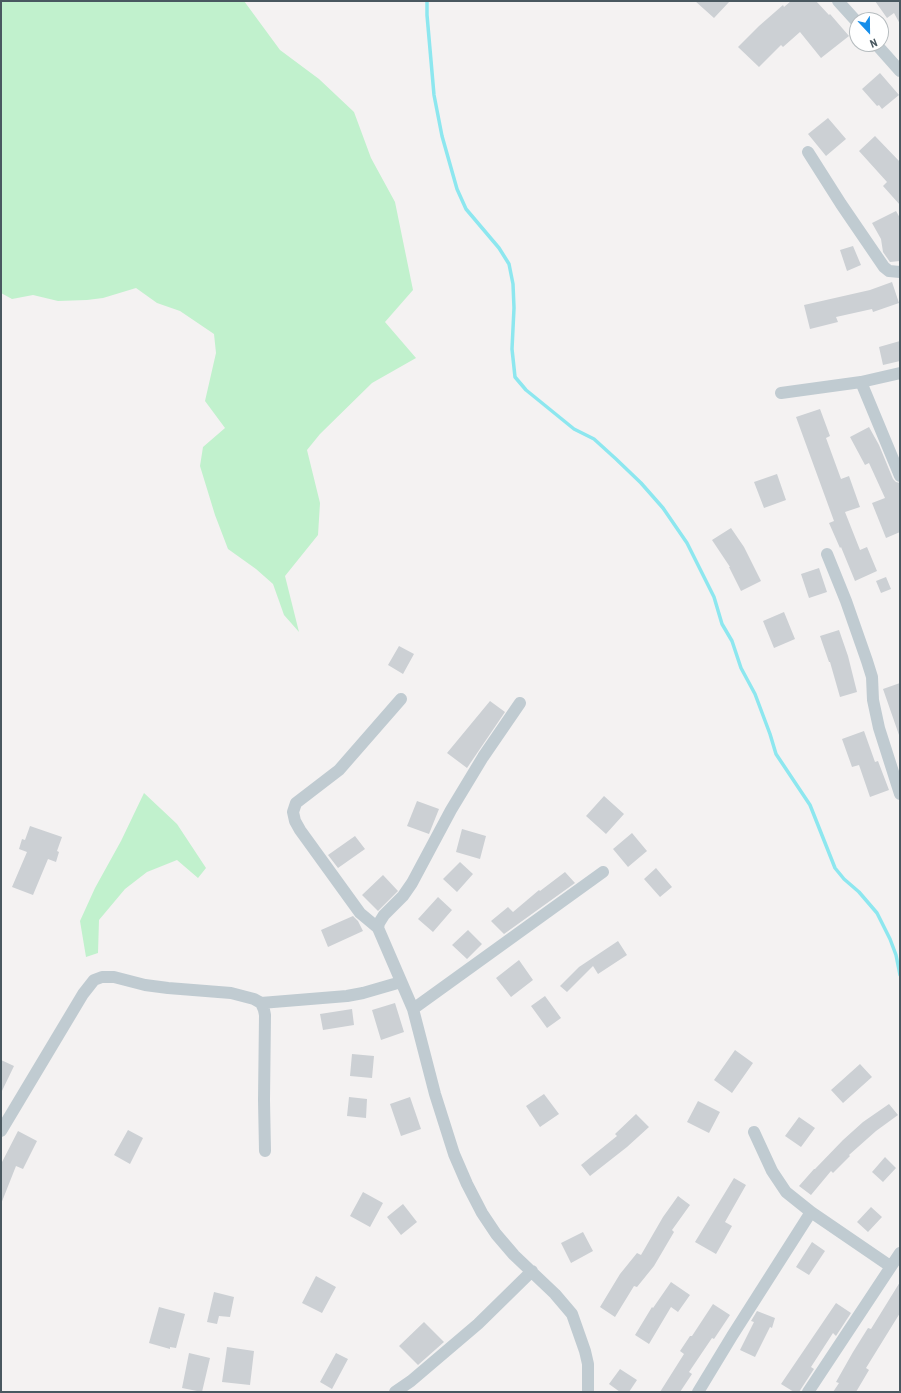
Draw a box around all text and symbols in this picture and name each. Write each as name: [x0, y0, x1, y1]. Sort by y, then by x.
north arrow: [849, 12, 889, 52]
text: N: [868, 35, 879, 50]

